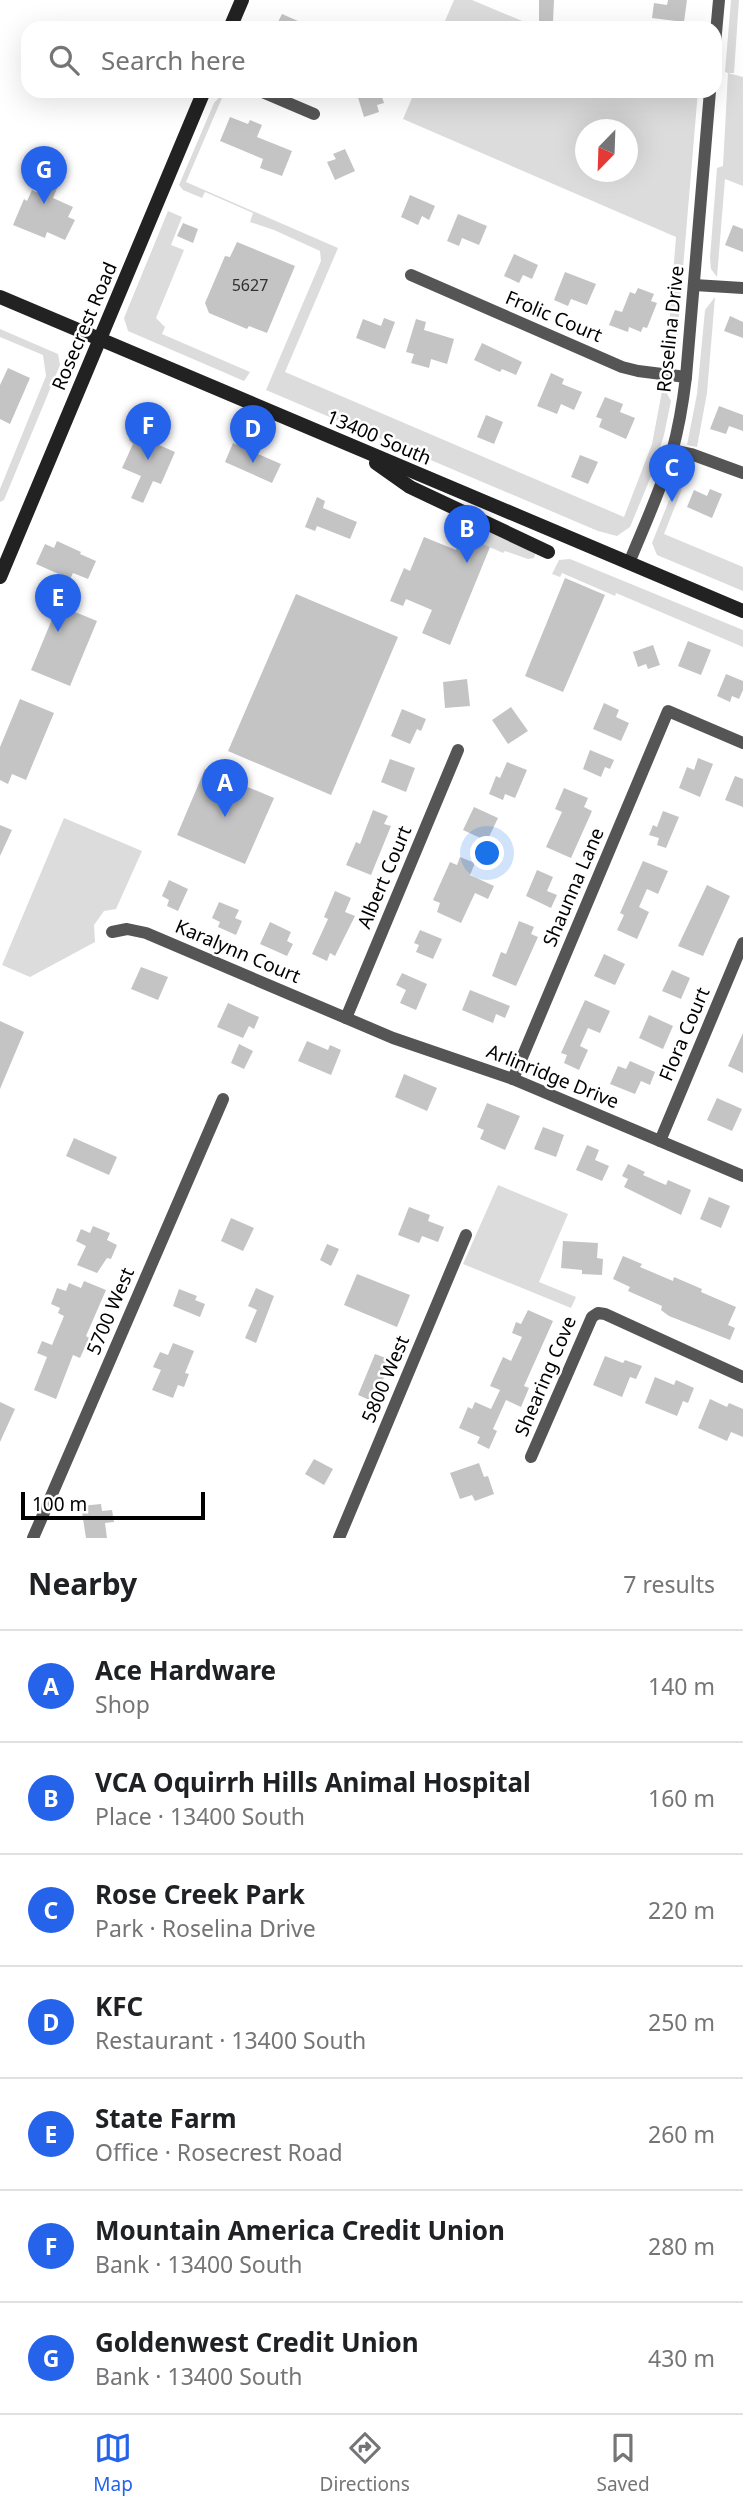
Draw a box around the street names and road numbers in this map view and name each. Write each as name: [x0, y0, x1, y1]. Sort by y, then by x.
street label: Rosecrest Road: [45, 258, 123, 394]
street label: Roselina Drive: [650, 264, 690, 394]
street label: Frolic Court: [502, 284, 606, 348]
street label: 13400 South: [323, 403, 435, 471]
street label: Albert Court: [351, 822, 417, 932]
street label: Shaunna Lane: [536, 824, 610, 950]
street label: Karalynn Court: [171, 913, 305, 989]
street label: Flora Court: [653, 983, 715, 1085]
street label: Arlinridge Drive: [483, 1038, 623, 1114]
street label: 5700 West: [80, 1263, 140, 1359]
street label: Shearing Cove: [508, 1312, 582, 1440]
street label: 5800 West: [355, 1331, 415, 1427]

